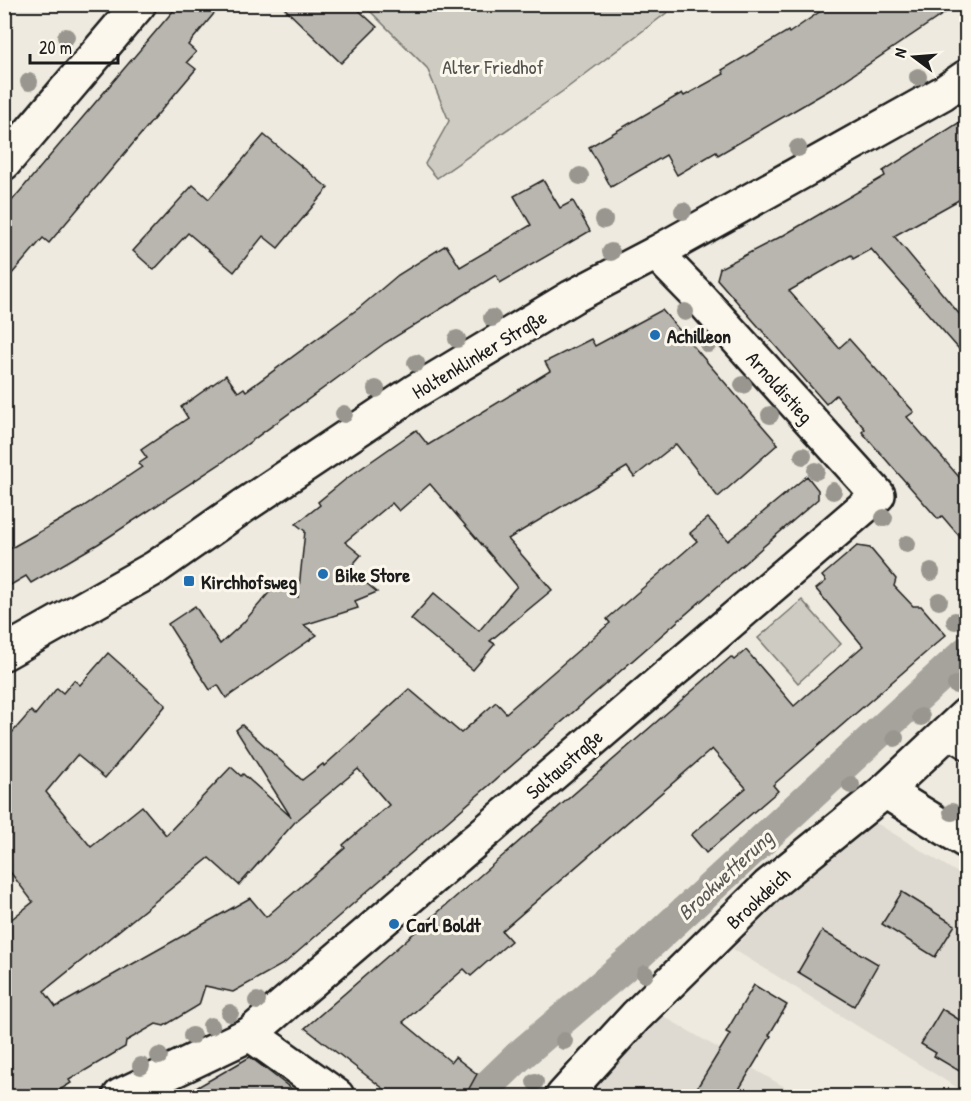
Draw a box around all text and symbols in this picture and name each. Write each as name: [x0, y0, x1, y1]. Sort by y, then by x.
scale bar: [30, 27, 118, 65]
north arrow: [884, 27, 944, 87]
text: 20 m: [39, 35, 72, 60]
text: N: [888, 45, 911, 60]
park label: Alter Friedhof: [442, 53, 544, 80]
street label: Holtenklinker Straße: [407, 303, 551, 405]
place label: Achilleon: [667, 322, 731, 349]
marker: Achilleon: [648, 328, 662, 342]
street label: Arnoldistieg: [740, 345, 820, 429]
place label: Bike Store: [335, 561, 410, 588]
marker: Bike Store: [316, 567, 330, 581]
place label: Kirchhofsweg: [201, 568, 297, 596]
marker: Kirchhofsweg: [182, 574, 196, 588]
street label: Soltaustraße: [520, 723, 608, 805]
water label: Brookwetterung: [671, 822, 780, 927]
street label: Brookdeich: [720, 861, 796, 935]
place label: Carl Boldt: [406, 911, 482, 938]
marker: Carl Boldt: [387, 917, 401, 931]

